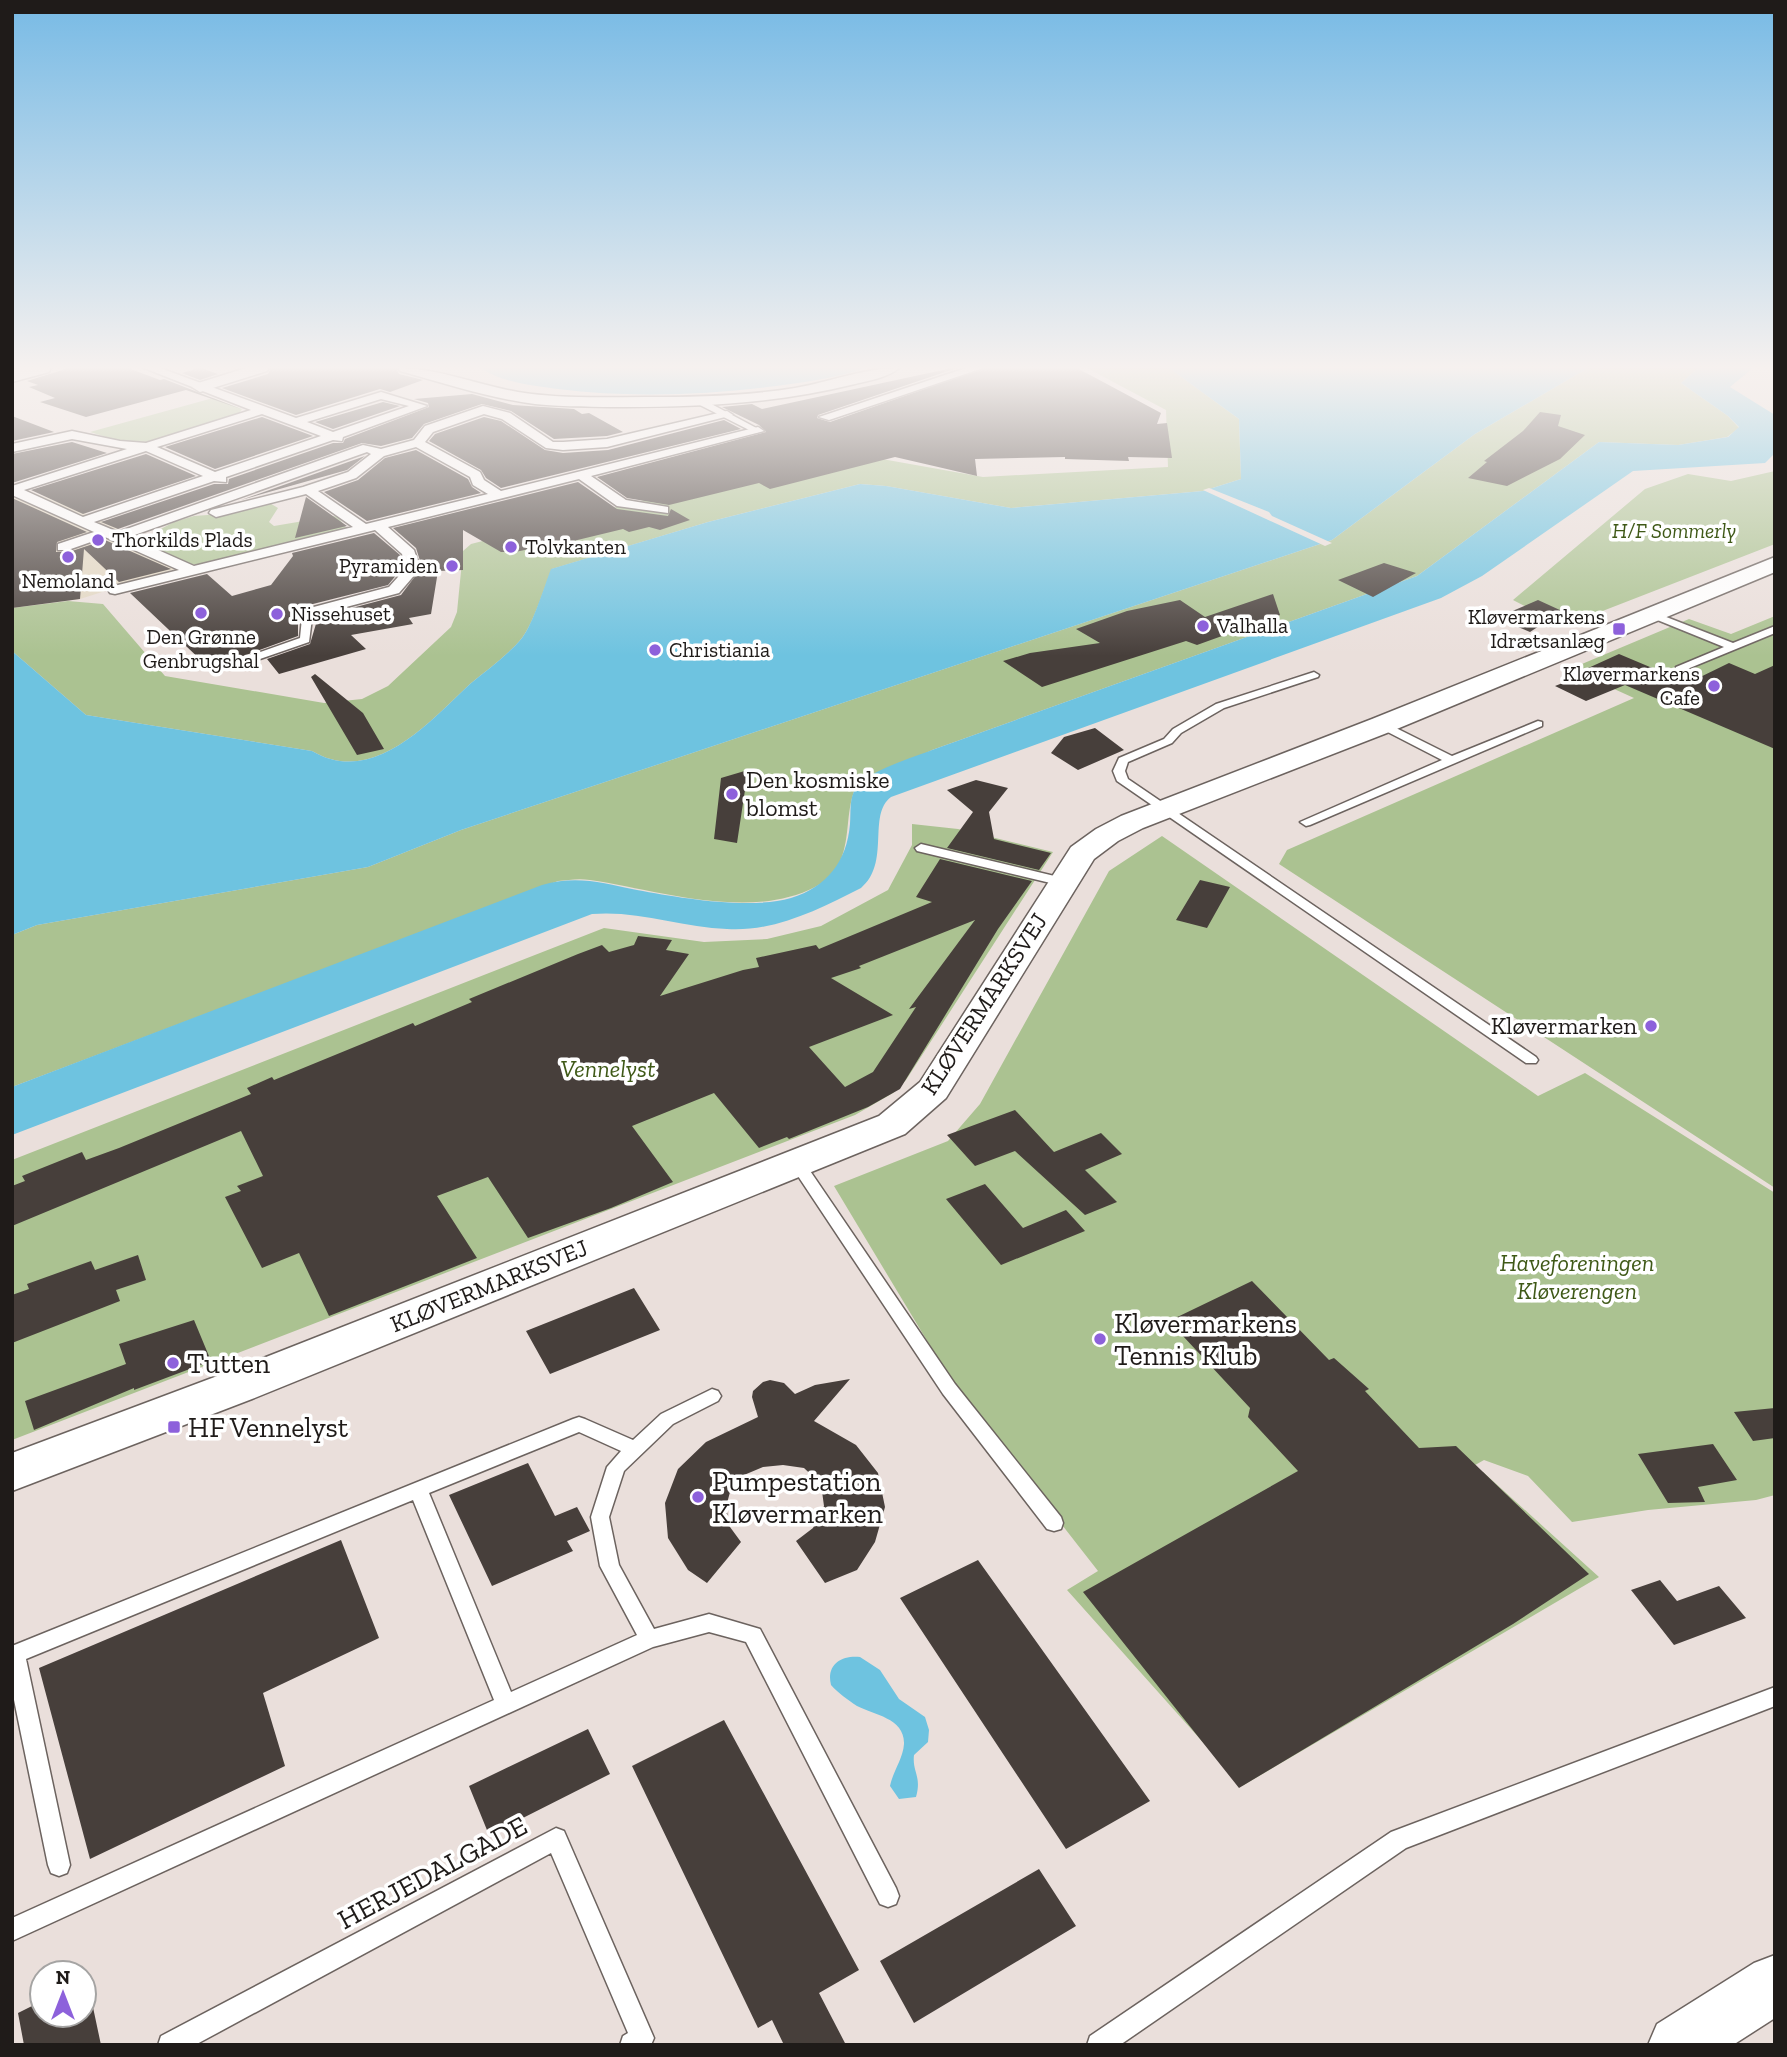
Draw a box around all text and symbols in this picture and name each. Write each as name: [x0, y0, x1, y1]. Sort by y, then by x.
park label: H/F Sommerly: [1612, 518, 1736, 543]
place label: Thorkilds Plads: [112, 527, 253, 552]
marker: Thorkilds Plads: [90, 532, 106, 548]
place label: Tolvkanten: [525, 534, 626, 559]
marker: Tolvkanten: [503, 539, 519, 555]
marker: Nemoland: [60, 549, 76, 565]
place label: Pyramiden: [339, 553, 438, 578]
marker: Pyramiden: [444, 558, 460, 574]
place label: Nemoland: [21, 568, 115, 593]
place label: Nissehuset: [291, 601, 391, 626]
place label: Kløvermarkens Idrætsanlæg: [1468, 604, 1605, 653]
marker: Den Grønne Genbrugshal: [193, 605, 209, 621]
marker: Nissehuset: [269, 606, 285, 622]
place label: Valhalla: [1216, 613, 1288, 638]
marker: Valhalla: [1195, 618, 1211, 634]
marker: Kløvermarkens Idrætsanlæg: [1611, 621, 1627, 637]
place label: Den Grønne Genbrugshal: [143, 624, 260, 673]
place label: Christiania: [669, 637, 770, 662]
marker: Christiania: [647, 642, 663, 658]
place label: Kløvermarkens Cafe: [1563, 661, 1700, 710]
marker: Kløvermarkens Cafe: [1706, 678, 1722, 694]
place label: Den kosmiske blomst: [745, 765, 890, 822]
marker: Den kosmiske blomst: [724, 786, 740, 802]
street label: KLØVERMARKSVEJ: [914, 908, 1053, 1100]
place label: Kløvermarken: [1491, 1011, 1637, 1040]
marker: Kløvermarken: [1643, 1018, 1659, 1034]
park label: Vennelyst: [561, 1054, 655, 1083]
street label: KLØVERMARKSVEJ: [386, 1233, 592, 1338]
park label: Haveforeningen Kløverengen: [1500, 1248, 1654, 1305]
place label: Kløvermarkens Tennis Klub: [1114, 1307, 1297, 1372]
marker: Kløvermarkens Tennis Klub: [1092, 1331, 1108, 1347]
place label: Tutten: [187, 1347, 270, 1380]
marker: Tutten: [165, 1355, 181, 1371]
place label: HF Vennelyst: [188, 1411, 349, 1444]
marker: HF Vennelyst: [166, 1419, 182, 1435]
place label: Pumpestation Kløvermarken: [712, 1465, 883, 1530]
marker: Pumpestation Kløvermarken: [690, 1489, 706, 1505]
street label: HERJEDALGADE: [332, 1809, 532, 1936]
north arrow: [28, 1959, 98, 2029]
text: N: [56, 1966, 70, 1989]

